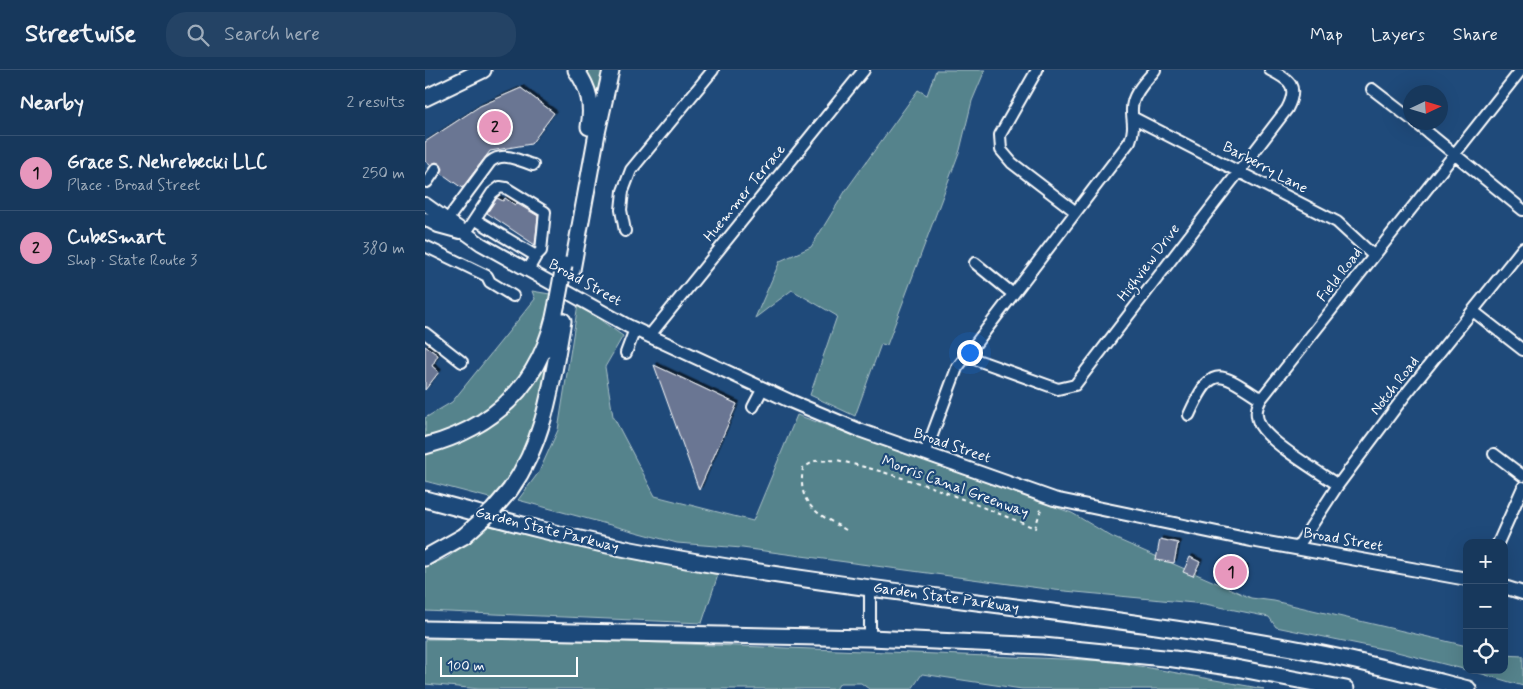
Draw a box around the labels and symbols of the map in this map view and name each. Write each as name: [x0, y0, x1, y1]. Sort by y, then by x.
north arrow: [1403, 85, 1448, 130]
pin: 2: [479, 108, 511, 146]
street label: Barberry Lane: [1219, 137, 1311, 199]
street label: Huemmer Terrace: [699, 140, 791, 246]
street label: Highview Drive: [1113, 220, 1186, 307]
street label: Field Road: [1313, 244, 1367, 306]
street label: Broad Street: [545, 255, 625, 311]
your location: [957, 340, 983, 366]
street label: Notch Road: [1366, 353, 1424, 419]
street label: Broad Street: [911, 423, 994, 469]
street label: Morris Canal Greenway: [879, 451, 1031, 523]
street label: Garden State Parkway: [473, 502, 621, 558]
street label: Broad Street: [1302, 523, 1385, 557]
pin: 1: [1215, 553, 1247, 591]
street label: Garden State Parkway: [872, 578, 1020, 618]
scale bar: [440, 654, 577, 677]

